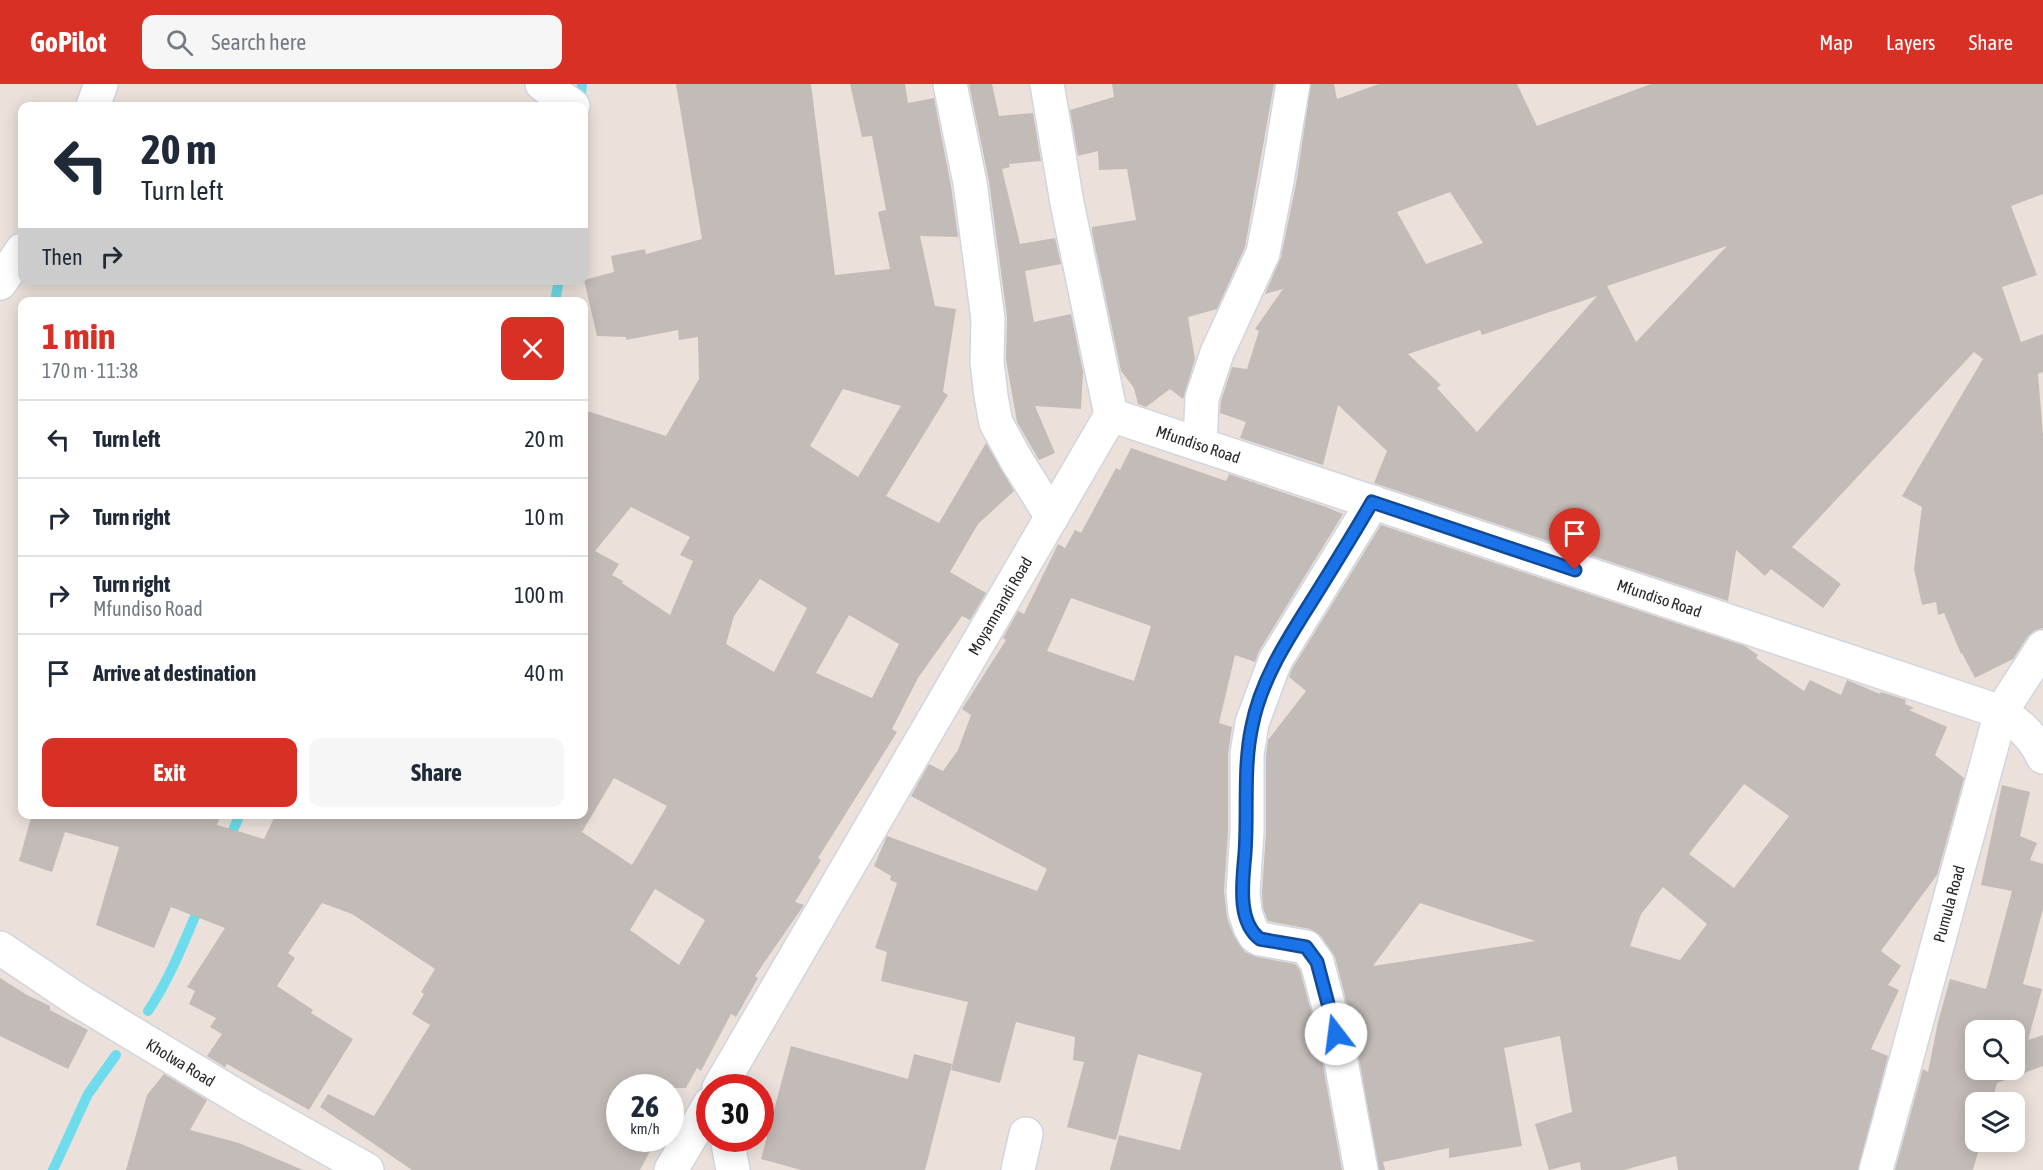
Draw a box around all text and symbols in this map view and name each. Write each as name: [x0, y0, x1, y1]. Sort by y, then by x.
search box: [142, 15, 562, 69]
text: GoPilot: [30, 26, 106, 58]
icon: search: [163, 26, 196, 59]
text: Search here: [211, 29, 306, 55]
text: Map: [1819, 30, 1853, 54]
text: Layers: [1886, 30, 1936, 54]
text: Share: [1969, 30, 2013, 54]
text: 20 m: [141, 125, 216, 173]
icon: left: [42, 126, 120, 204]
text: Turn left: [141, 175, 224, 206]
icon: right: [95, 240, 128, 273]
text: Then: [42, 244, 83, 270]
text: 1 min: [42, 315, 116, 357]
button: close: [501, 317, 564, 380]
text: 170 m · 11:38: [42, 359, 138, 382]
street label: Mfundiso Road: [1154, 422, 1243, 467]
icon: left: [42, 423, 75, 456]
text: Turn left: [93, 426, 160, 452]
text: 20 m: [524, 426, 564, 452]
icon: right: [42, 501, 75, 534]
text: Turn right: [93, 504, 170, 530]
text: 10 m: [524, 504, 564, 530]
pin: [1549, 508, 1600, 570]
icon: arrive: [1558, 517, 1591, 550]
street label: Moyamnandi Road: [964, 554, 1035, 658]
text: Turn right: [93, 571, 170, 597]
street label: Mfundiso Road: [1615, 576, 1704, 620]
icon: right: [42, 579, 75, 612]
text: 100 m: [514, 582, 564, 608]
text: Mfundiso Road: [93, 597, 203, 620]
icon: arrive: [42, 657, 75, 690]
text: Arrive at destination: [93, 660, 256, 686]
text: 40 m: [524, 660, 564, 686]
button: Exit: [42, 738, 297, 807]
button: Share: [309, 738, 564, 807]
street label: Pumula Road: [1930, 863, 1968, 944]
position arrow: [1304, 1002, 1368, 1066]
map controls: [1965, 1020, 2025, 1152]
button: search: [1965, 1020, 2025, 1080]
street label: Kholwa Road: [143, 1035, 218, 1090]
speed limit sign: 30: [696, 1074, 774, 1152]
text: 26: [631, 1089, 659, 1123]
button: layers: [1965, 1092, 2025, 1152]
text: km/h: [630, 1120, 660, 1137]

